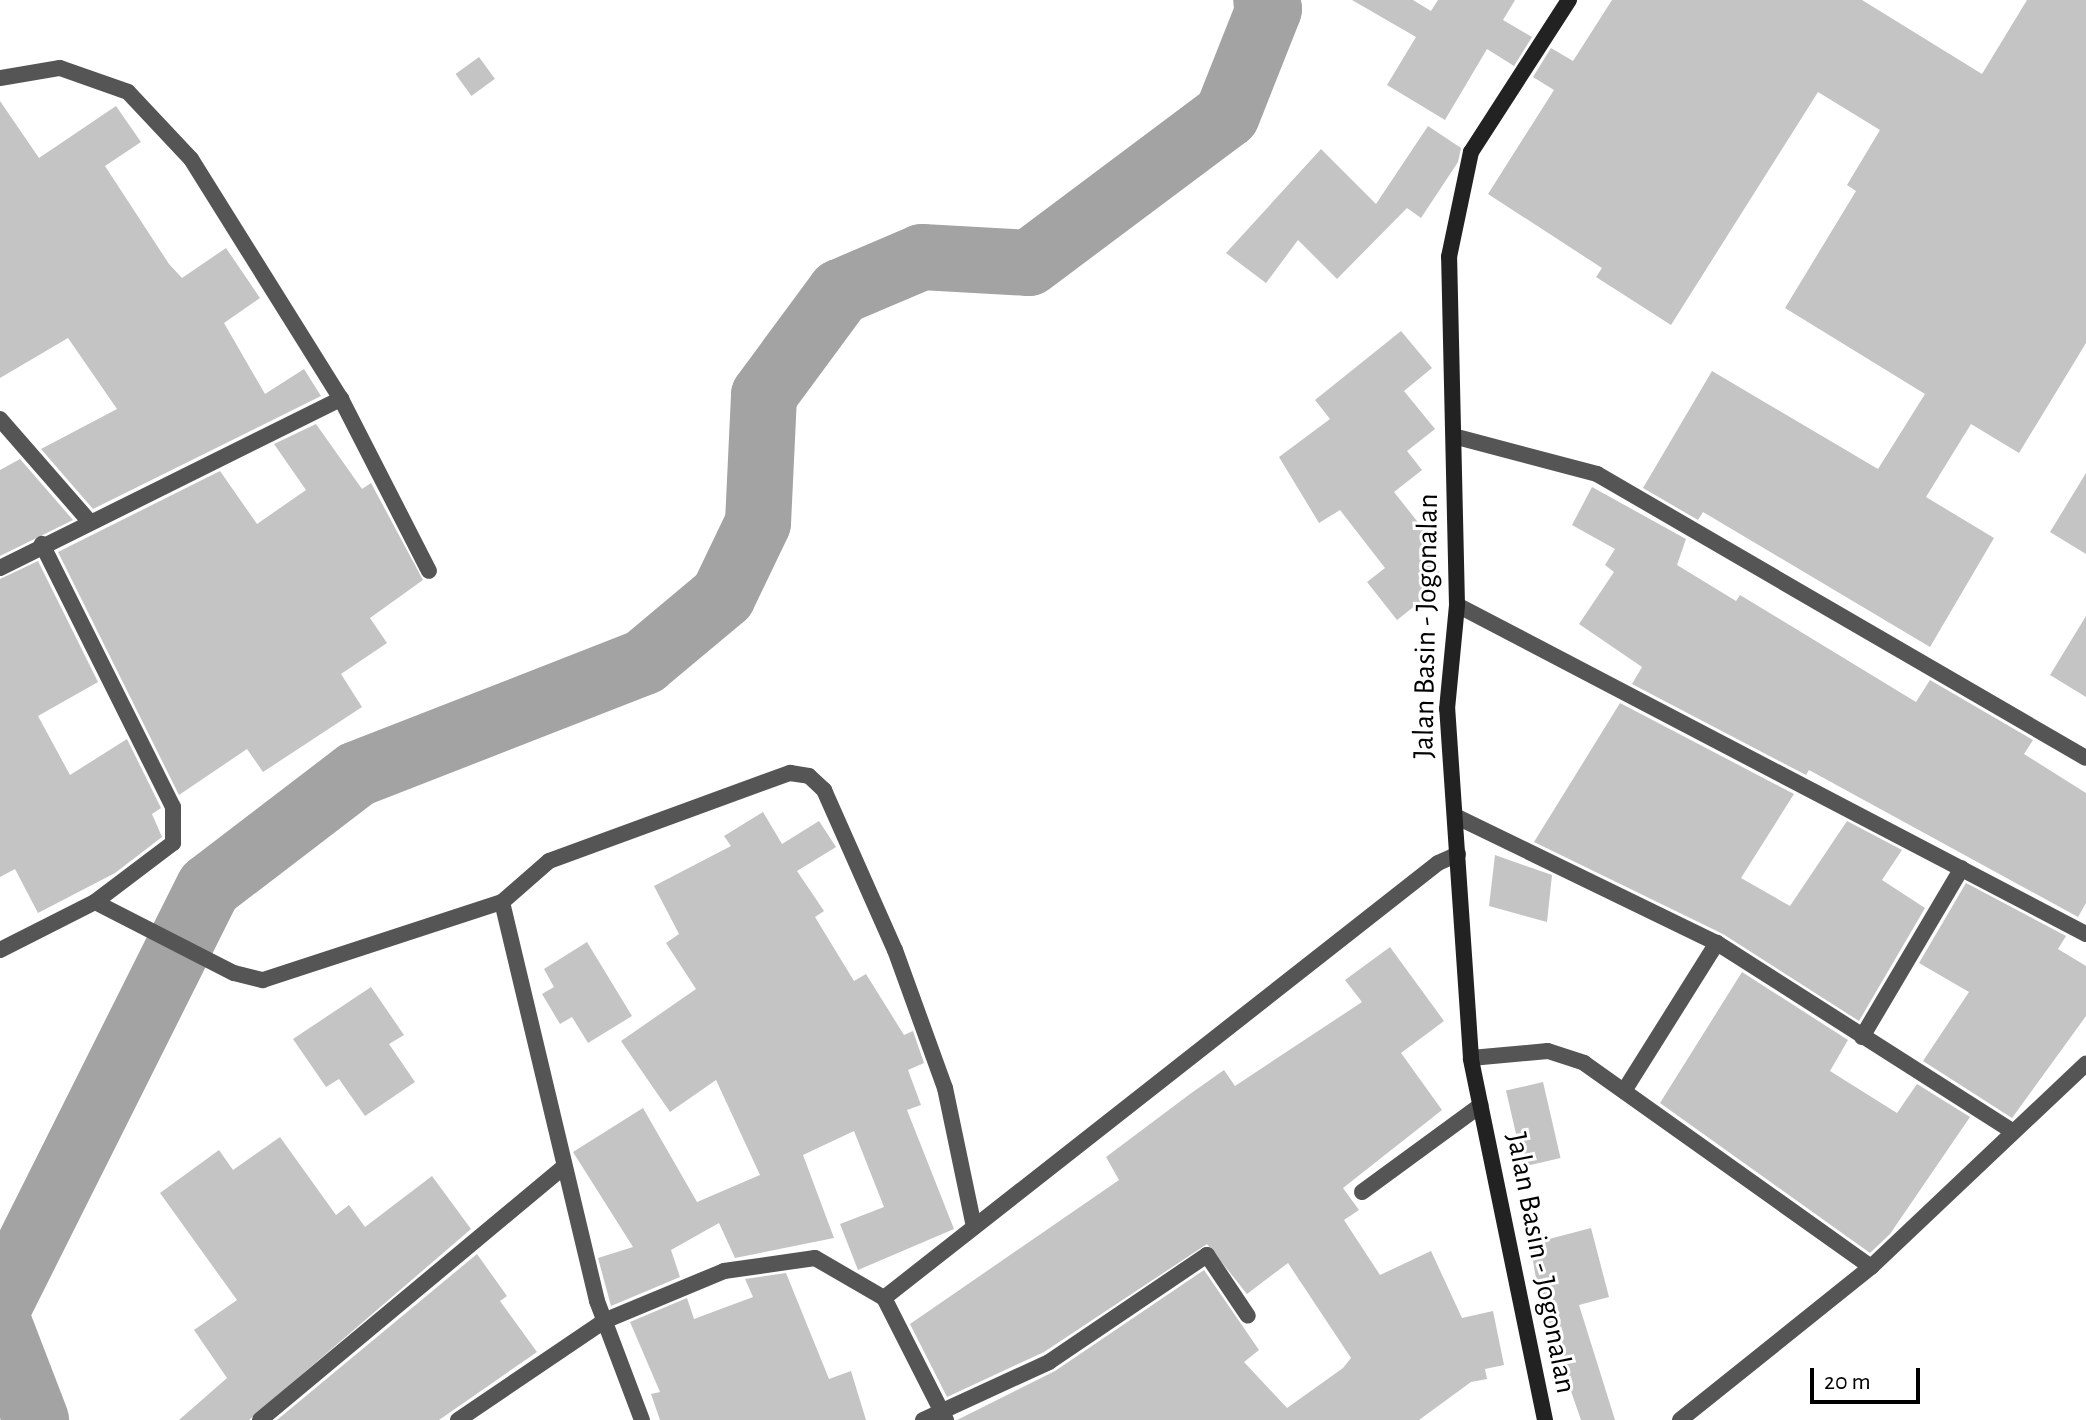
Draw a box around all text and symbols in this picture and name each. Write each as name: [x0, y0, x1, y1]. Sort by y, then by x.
street label: Jalan Basin - Jogonalan: [1406, 493, 1446, 759]
street label: Jalan Basin - Jogonalan: [1498, 1129, 1584, 1397]
scale bar: [1814, 1352, 1924, 1402]
text: 20 m: [1824, 1370, 1871, 1394]

